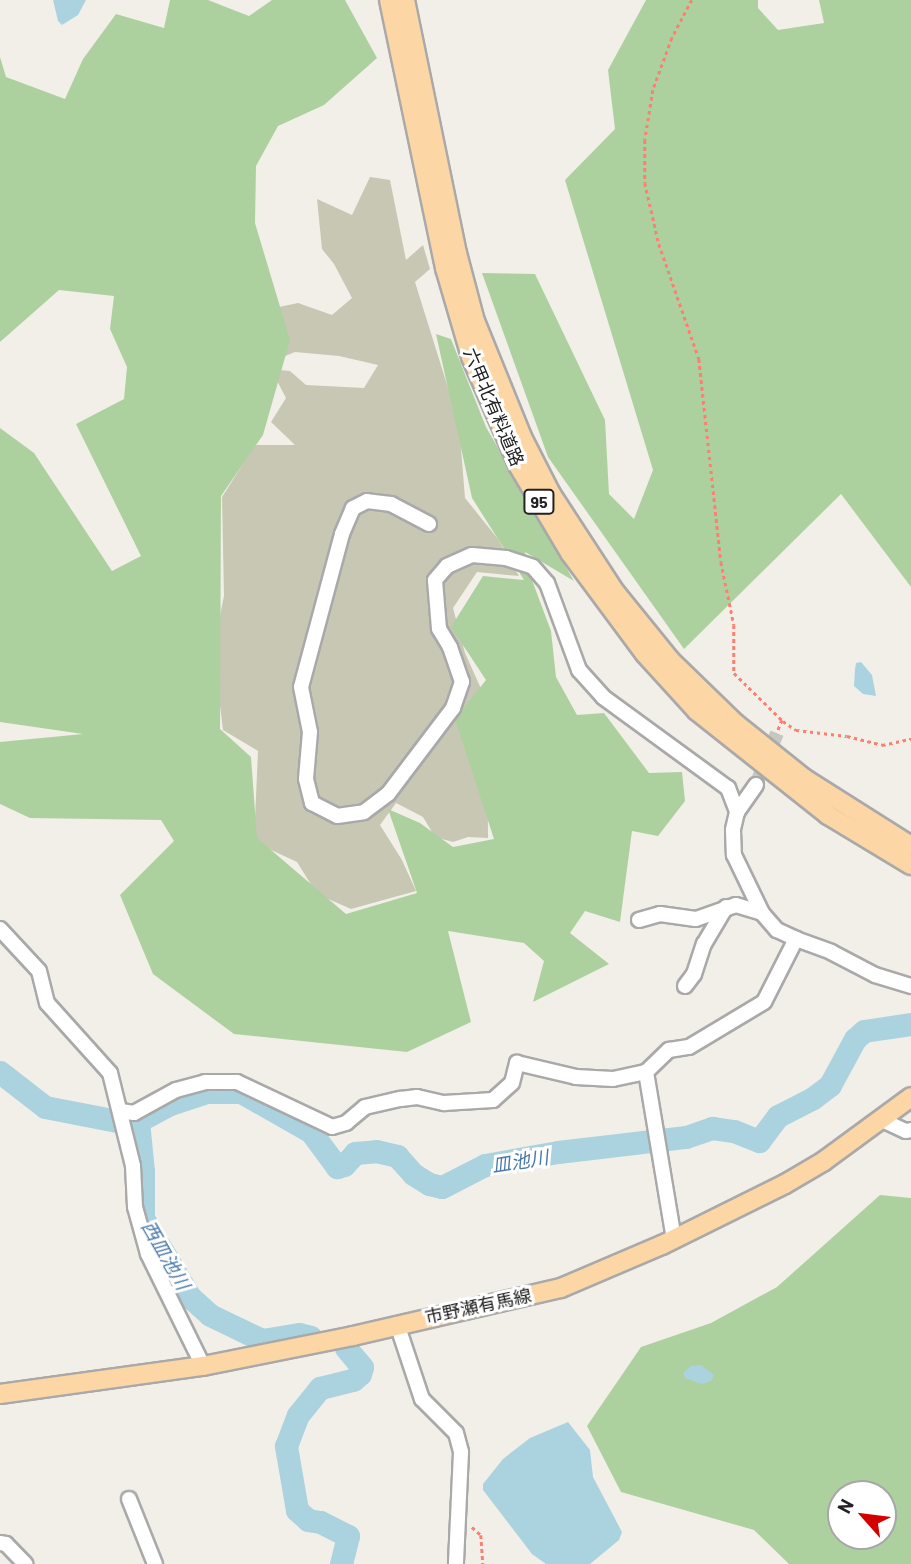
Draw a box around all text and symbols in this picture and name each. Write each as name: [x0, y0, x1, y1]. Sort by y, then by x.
street label: 六甲北有料道路: [459, 345, 529, 469]
road number: 95: [523, 489, 555, 514]
water label: 皿池川: [490, 1145, 550, 1177]
water label: 西皿池川: [137, 1216, 195, 1294]
street label: 市野瀬有馬線: [423, 1284, 533, 1328]
north arrow: [827, 1480, 897, 1550]
text: N: [832, 1495, 858, 1517]

